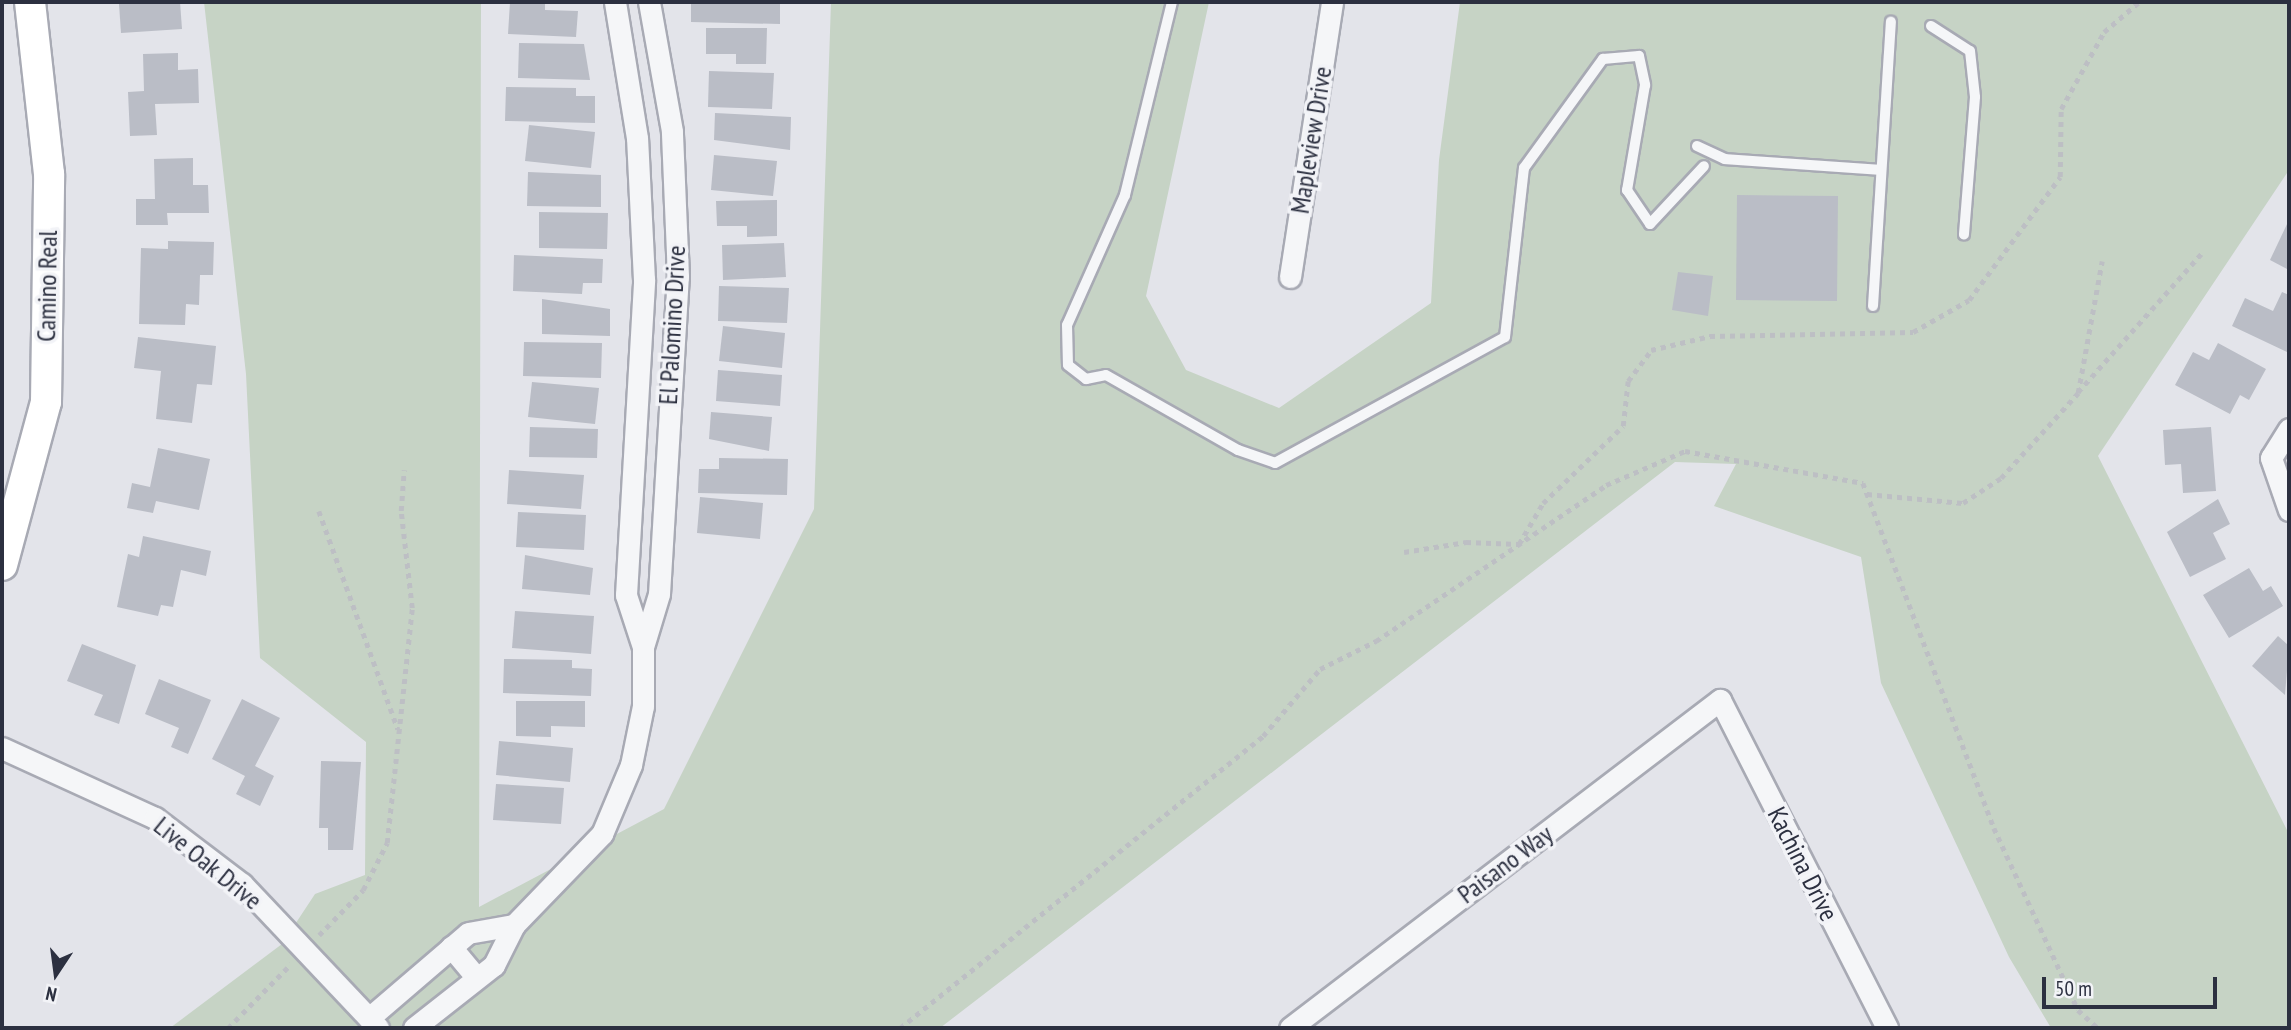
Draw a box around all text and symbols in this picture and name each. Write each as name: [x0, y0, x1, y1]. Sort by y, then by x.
street label: Mapleview Drive: [1284, 64, 1338, 216]
street label: Camino Real: [30, 230, 64, 342]
street label: El Palomino Drive: [652, 245, 692, 405]
street label: Kachina Drive: [1761, 802, 1845, 926]
street label: Live Oak Drive: [148, 810, 268, 916]
street label: Paisano Way: [1451, 818, 1559, 910]
north arrow: [21, 939, 91, 1009]
scale bar: [2046, 964, 2221, 1008]
text: 50 m: [2055, 975, 2092, 1002]
text: N: [44, 982, 59, 1007]

